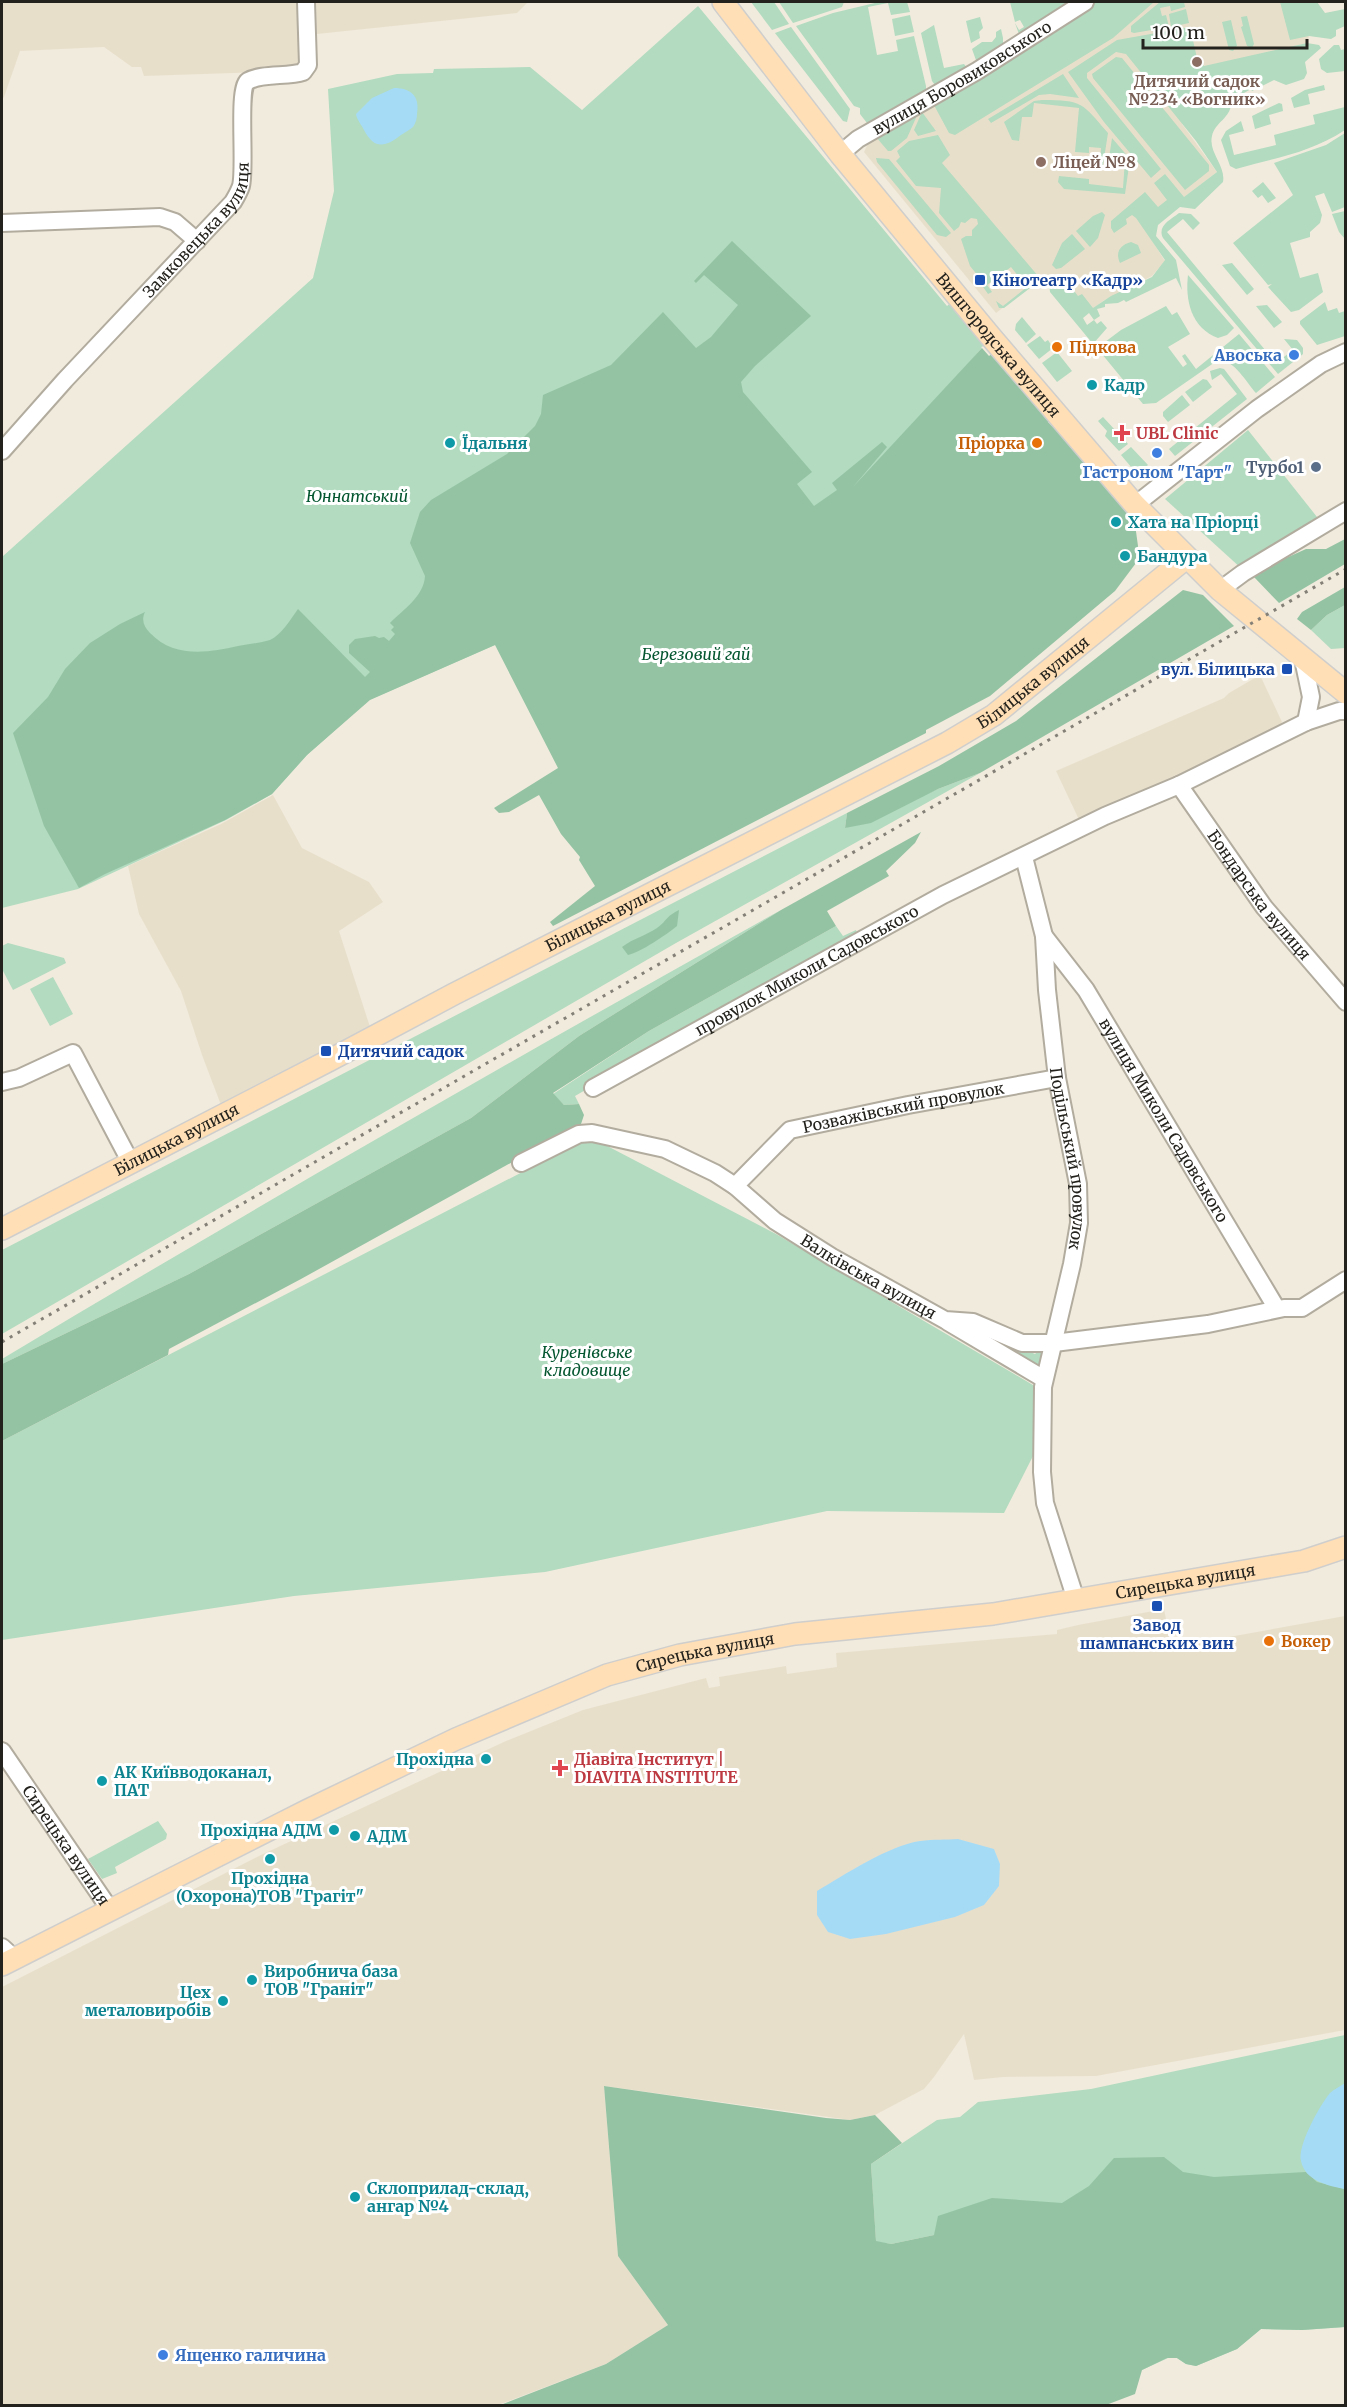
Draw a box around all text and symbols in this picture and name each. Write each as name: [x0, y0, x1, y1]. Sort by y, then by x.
scale bar: [1143, 12, 1306, 50]
street label: вулиця Боровиковського: [869, 16, 1055, 139]
text: 100 m: [1152, 21, 1205, 44]
marker: Дитячий садок №234 «Вогник»: [1190, 55, 1204, 69]
place label: Дитячий садок №234 «Вогник»: [1128, 71, 1266, 109]
place label: Ліцей №8: [1053, 152, 1136, 172]
marker: Ліцей №8: [1034, 155, 1048, 169]
street label: Замковецька вулиця: [138, 162, 253, 301]
street label: Вишгородська вулиця: [932, 269, 1065, 421]
place label: Кінотеатр «Кадр»: [992, 270, 1143, 290]
marker: Кінотеатр «Кадр»: [973, 273, 987, 287]
place label: Підкова: [1069, 337, 1136, 357]
marker: Підкова: [1050, 340, 1064, 354]
place label: Авоська: [1213, 345, 1282, 365]
marker: Авоська: [1287, 348, 1301, 362]
place label: Кадр: [1104, 375, 1145, 395]
marker: Кадр: [1085, 378, 1099, 392]
place label: UBL Clinic: [1136, 423, 1218, 443]
marker: UBL Clinic: [1113, 424, 1131, 442]
place label: Їдальня: [462, 433, 528, 453]
place label: Пріорка: [958, 433, 1025, 453]
marker: Їдальня: [443, 436, 457, 450]
marker: Пріорка: [1030, 436, 1044, 450]
marker: Гастроном "Гарт": [1150, 446, 1164, 460]
place label: Турбо1: [1246, 457, 1305, 477]
marker: Турбо1: [1309, 460, 1323, 474]
place label: Гастроном "Гарт": [1082, 462, 1232, 482]
park label: Юннатський: [306, 486, 408, 506]
place label: Хата на Пріорці: [1128, 512, 1259, 532]
marker: Хата на Пріорці: [1109, 515, 1123, 529]
place label: Бандура: [1137, 546, 1208, 566]
marker: Бандура: [1118, 549, 1132, 563]
street label: Білицька вулиця: [973, 632, 1093, 733]
park label: Березовий гай: [642, 644, 750, 664]
place label: вул. Білицька: [1161, 659, 1275, 679]
marker: вул. Білицька: [1280, 662, 1294, 676]
street label: Бондарська вулиця: [1203, 826, 1315, 964]
street label: Білицька вулиця: [542, 876, 674, 956]
street label: провулок Миколи Садовського: [691, 900, 922, 1040]
street label: вулиця Миколи Садовського: [1095, 1014, 1233, 1226]
place label: Дитячий садок: [338, 1041, 465, 1061]
marker: Дитячий садок: [319, 1044, 333, 1058]
street label: Подільський провулок: [1046, 1066, 1089, 1252]
street label: Розважівський провулок: [801, 1078, 1006, 1137]
street label: Білицька вулиця: [110, 1099, 242, 1180]
street label: Валківська вулиця: [797, 1230, 940, 1323]
park label: Куренівське кладовище: [541, 1342, 633, 1380]
street label: Сирецька вулиця: [1114, 1559, 1257, 1603]
marker: Завод шампанських вин: [1150, 1599, 1164, 1613]
place label: Завод шампанських вин: [1080, 1615, 1234, 1653]
street label: Сирецька вулиця: [634, 1628, 776, 1677]
place label: Вокер: [1281, 1631, 1331, 1651]
marker: Вокер: [1262, 1634, 1276, 1648]
place label: Прохідна: [396, 1749, 474, 1769]
place label: Діавіта Інститут | DIAVITA INSTITUTE: [574, 1749, 738, 1787]
marker: Прохідна: [479, 1752, 493, 1766]
marker: Діавіта Інститут | DIAVITA INSTITUTE: [551, 1759, 569, 1777]
place label: АК Київводоканал, ПАТ: [113, 1762, 272, 1800]
marker: АК Київводоканал, ПАТ: [95, 1774, 109, 1788]
street label: Сирецька вулиця: [18, 1781, 114, 1909]
place label: Прохідна АДМ: [200, 1820, 323, 1840]
marker: Прохідна АДМ: [327, 1823, 341, 1837]
place label: АДМ: [366, 1826, 408, 1846]
marker: АДМ: [348, 1829, 362, 1843]
marker: Прохідна (Охорона)ТОВ "Грагіт": [263, 1852, 277, 1866]
place label: Прохідна (Охорона)ТОВ "Грагіт": [176, 1868, 364, 1906]
place label: Виробнича база ТОВ "Граніт": [264, 1961, 398, 1999]
marker: Виробнича база ТОВ "Граніт": [245, 1973, 259, 1987]
place label: Цех металовиробів: [85, 1982, 211, 2020]
marker: Цех металовиробів: [216, 1994, 230, 2008]
place label: Склоприлад-склад, ангар №4: [367, 2178, 529, 2216]
marker: Склоприлад-склад, ангар №4: [348, 2190, 362, 2204]
place label: Ященко галичина: [175, 2345, 326, 2365]
marker: Ященко галичина: [156, 2348, 170, 2362]

